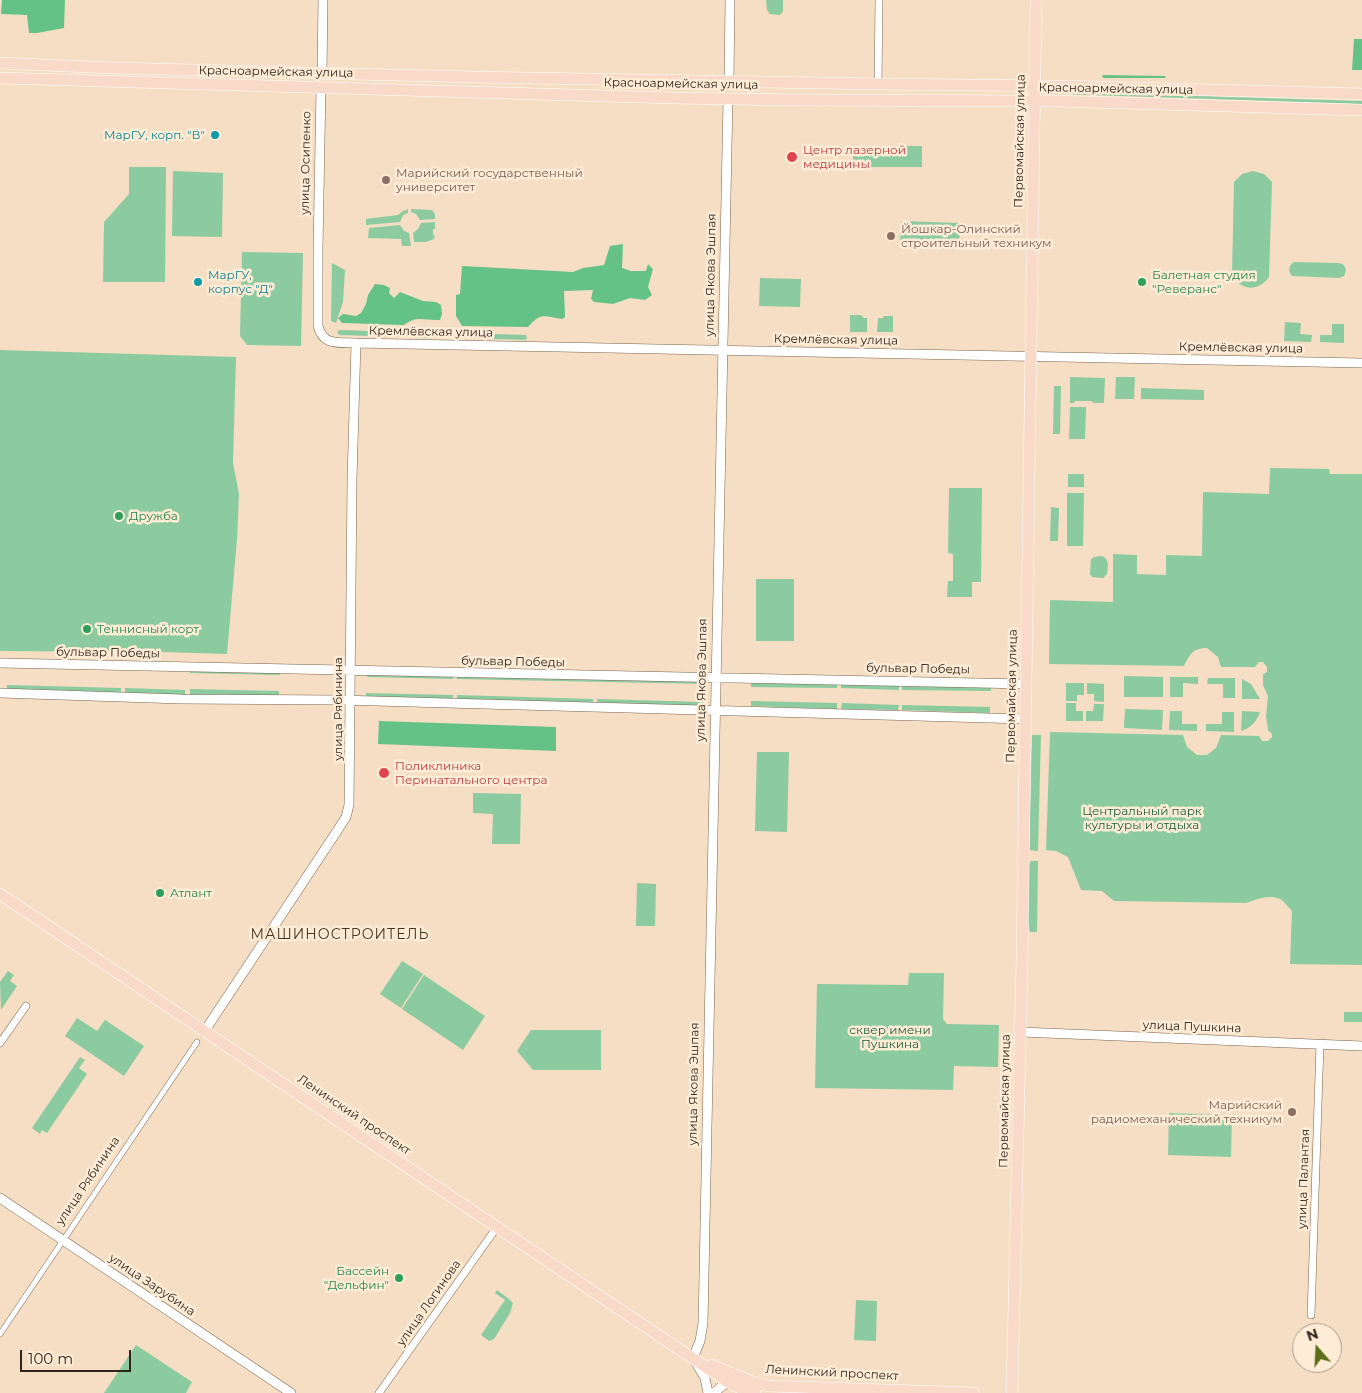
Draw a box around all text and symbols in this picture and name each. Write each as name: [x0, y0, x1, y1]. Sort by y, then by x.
street label: Красноармейская улица: [198, 63, 354, 81]
street label: Первомайская улица: [1012, 74, 1028, 208]
street label: Красноармейская улица: [603, 75, 759, 93]
street label: Красноармейская улица: [1038, 80, 1194, 98]
street label: улица Осипенко: [298, 111, 314, 215]
place label: МарГУ, корп. "В": [104, 128, 205, 142]
marker: МарГУ, корп. "В": [209, 129, 221, 141]
place label: Центр лазерной медицины: [803, 143, 906, 171]
marker: Центр лазерной медицины: [785, 150, 799, 164]
place label: Марийский государственный университет: [396, 166, 583, 194]
marker: Марийский государственный университет: [380, 174, 392, 186]
street label: улица Якова Эшпая: [703, 213, 719, 337]
place label: Йошкар-Олинский строительный техникум: [901, 222, 1052, 250]
marker: Йошкар-Олинский строительный техникум: [885, 230, 897, 242]
place label: МарГУ, корпус "Д": [208, 268, 273, 296]
place label: Балетная студия "Реверанс": [1152, 268, 1256, 296]
marker: МарГУ, корпус "Д": [192, 276, 204, 288]
marker: Балетная студия "Реверанс": [1136, 276, 1148, 288]
street label: Кремлёвская улица: [369, 324, 493, 340]
street label: Кремлёвская улица: [774, 332, 898, 348]
street label: Кремлёвская улица: [1179, 340, 1303, 356]
place label: Дружба: [129, 509, 178, 523]
marker: Дружба: [113, 510, 125, 522]
street label: улица Якова Эшпая: [694, 618, 710, 742]
place label: Теннисный корт: [97, 622, 199, 636]
marker: Теннисный корт: [81, 623, 93, 635]
street label: Первомайская улица: [1004, 629, 1020, 763]
street label: бульвар Победы: [56, 645, 160, 661]
street label: бульвар Победы: [461, 654, 565, 670]
street label: улица Рябинина: [331, 657, 345, 761]
street label: бульвар Победы: [866, 661, 970, 677]
place label: Поликлиника Перинатального центра: [395, 759, 547, 787]
marker: Поликлиника Перинатального центра: [377, 766, 391, 780]
park label: Центральный парк культуры и отдыха: [1082, 804, 1202, 832]
place label: Атлант: [170, 886, 212, 900]
marker: Атлант: [154, 887, 166, 899]
district label: МАШИНОСТРОИТЕЛЬ: [249, 927, 431, 943]
street label: улица Пушкина: [1142, 1018, 1242, 1036]
street label: улица Якова Эшпая: [686, 1022, 702, 1146]
park label: сквер имени Пушкина: [849, 1023, 931, 1051]
street label: Первомайская улица: [997, 1034, 1013, 1168]
street label: Ленинский проспект: [295, 1072, 413, 1158]
place label: Марийский радиомеханический техникум: [1091, 1098, 1282, 1126]
marker: Марийский радиомеханический техникум: [1286, 1106, 1298, 1118]
street label: улица Палантая: [1295, 1129, 1313, 1229]
street label: улица Рябинина: [53, 1134, 123, 1228]
street label: улица Зарубина: [106, 1251, 198, 1319]
street label: улица Логинова: [394, 1257, 464, 1349]
place label: Бассейн "Дельфин": [324, 1264, 389, 1292]
marker: Бассейн "Дельфин": [393, 1272, 405, 1284]
north arrow: [1292, 1323, 1342, 1373]
text: N: [1304, 1324, 1321, 1345]
scale bar: [22, 1340, 134, 1372]
text: 100 m: [28, 1349, 73, 1368]
street label: Ленинский проспект: [765, 1362, 899, 1384]

